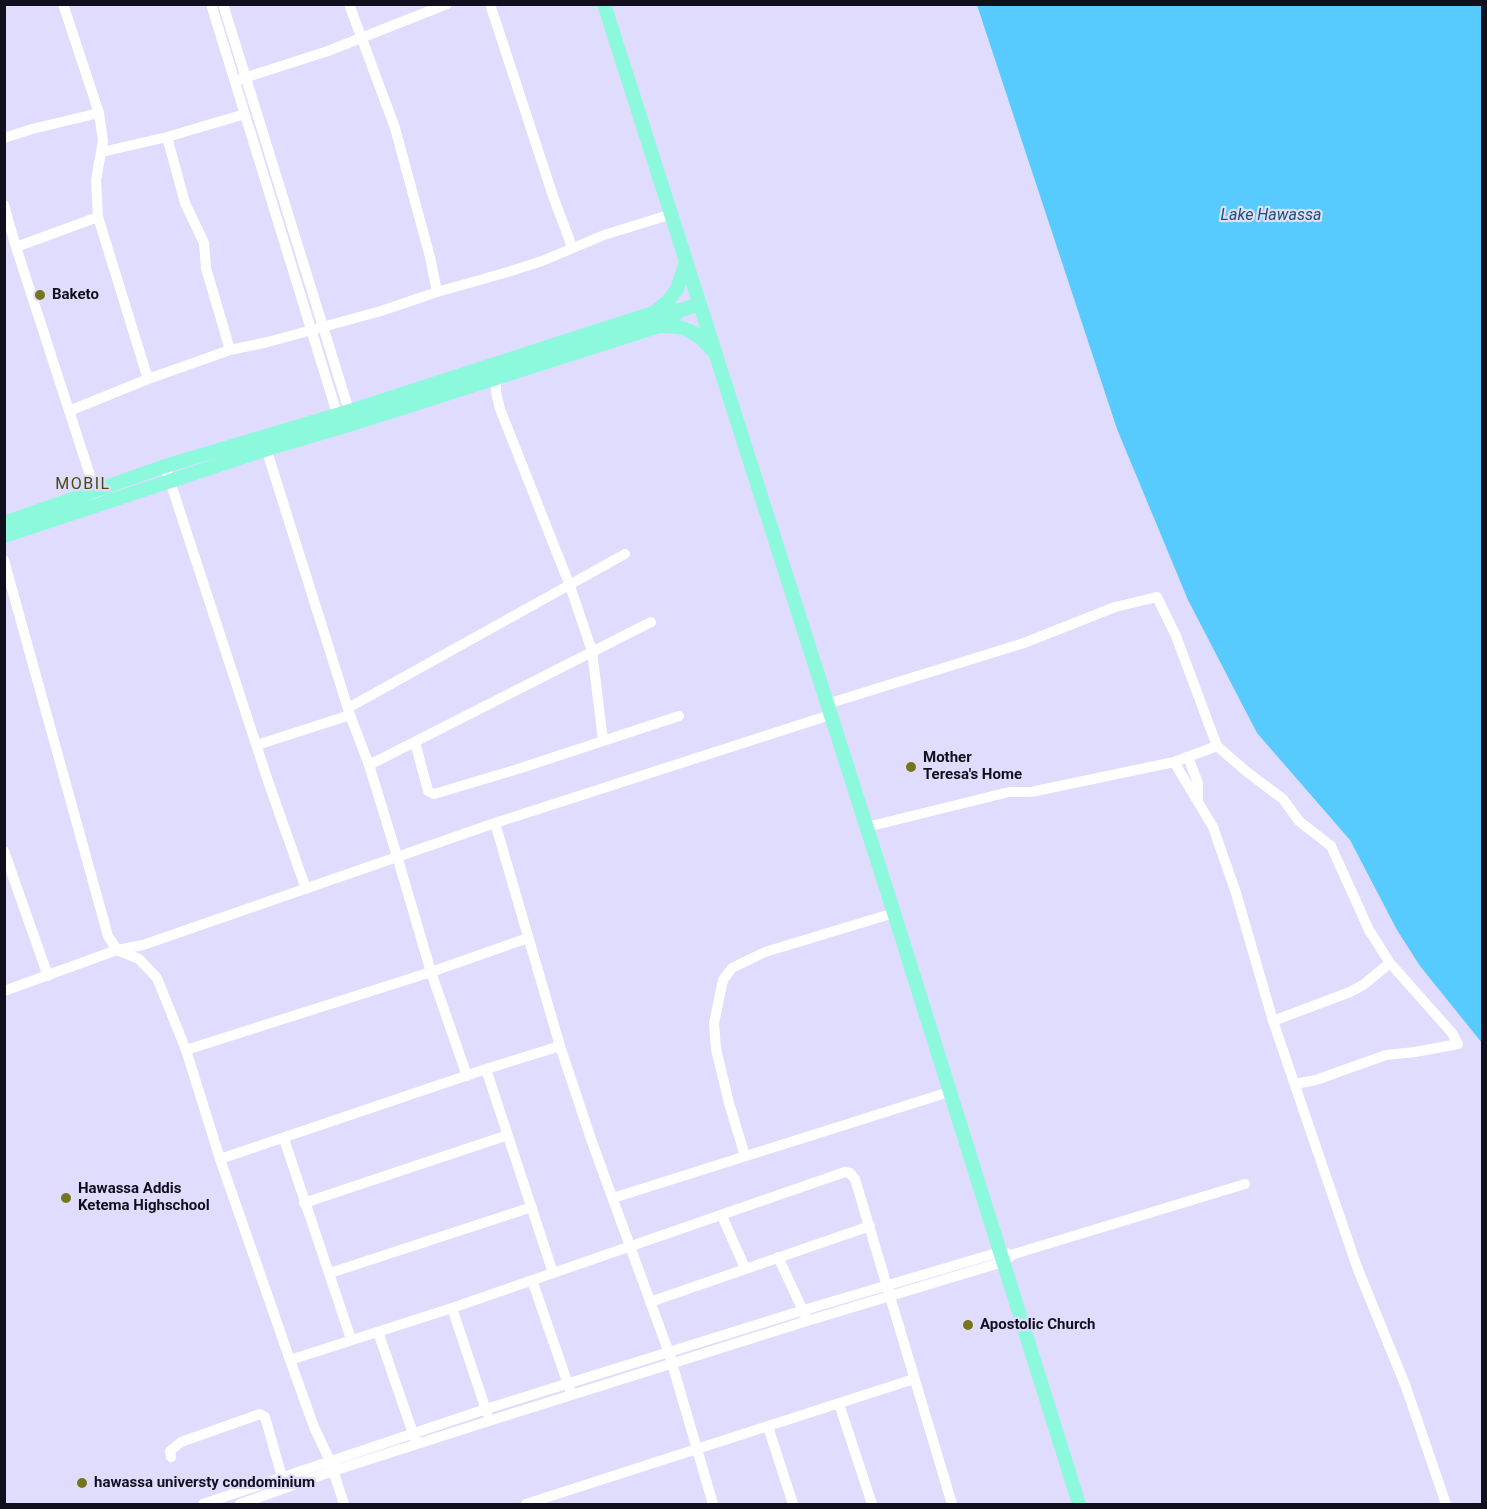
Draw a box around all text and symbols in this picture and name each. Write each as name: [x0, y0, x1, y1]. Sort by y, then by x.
water label: Lake Hawassa: [1221, 206, 1321, 226]
place label: Baketo: [52, 286, 99, 304]
marker: Baketo: [33, 288, 47, 302]
district label: MOBIL: [55, 475, 111, 495]
place label: Mother Teresa's Home: [923, 749, 1022, 784]
marker: Mother Teresa's Home: [904, 760, 918, 774]
place label: Hawassa Addis Ketema Highschool: [78, 1180, 210, 1215]
marker: Hawassa Addis Ketema Highschool: [59, 1191, 73, 1205]
place label: Apostolic Church: [980, 1316, 1095, 1334]
marker: Apostolic Church: [961, 1318, 975, 1332]
place label: hawassa universty condominium: [94, 1474, 315, 1492]
marker: hawassa universty condominium: [75, 1476, 89, 1490]

